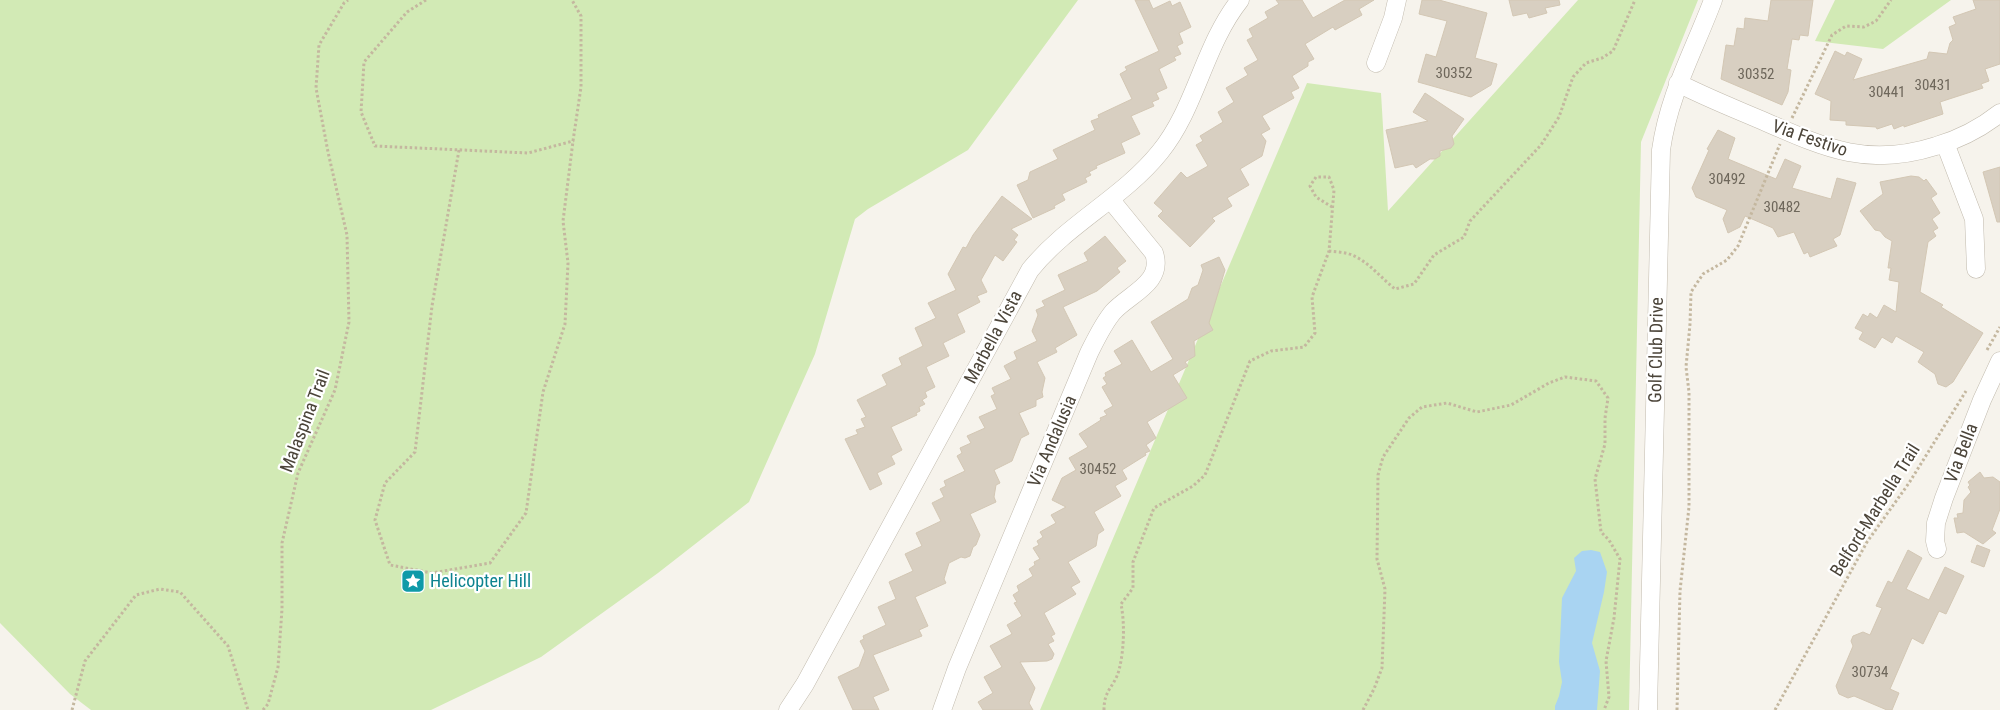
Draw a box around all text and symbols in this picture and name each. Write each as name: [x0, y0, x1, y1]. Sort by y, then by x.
house number: 30352: [1435, 64, 1473, 82]
house number: 30352: [1737, 65, 1775, 83]
house number: 30431: [1914, 76, 1952, 94]
house number: 30441: [1868, 83, 1906, 101]
street label: Via Festivo: [1770, 115, 1851, 160]
house number: 30492: [1708, 170, 1746, 188]
house number: 30482: [1763, 198, 1801, 216]
street label: Marbella Vista: [959, 287, 1026, 387]
street label: Golf Club Drive: [1644, 297, 1667, 403]
street label: Malaspina Trail: [275, 367, 334, 475]
street label: Via Andalusia: [1023, 392, 1080, 490]
street label: Via Bella: [1940, 420, 1981, 486]
street label: Belford-Marbella Trail: [1825, 440, 1924, 580]
house number: 30452: [1079, 460, 1117, 478]
place icon: Helicopter Hill: [400, 568, 426, 594]
place label: Helicopter Hill: [430, 570, 531, 591]
house number: 30734: [1851, 663, 1889, 681]

